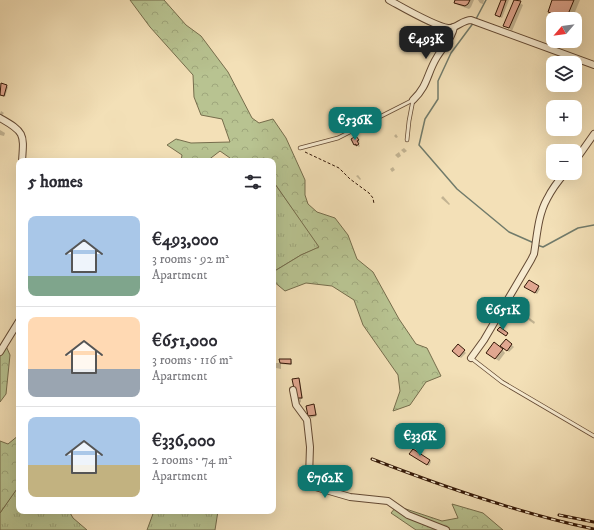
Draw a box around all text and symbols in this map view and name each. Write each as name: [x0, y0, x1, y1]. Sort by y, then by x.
north arrow: [546, 12, 582, 48]
map controls: [546, 12, 582, 180]
pin: €493K: [398, 26, 454, 60]
text: €493K: [408, 31, 444, 47]
button: layers: [546, 56, 582, 92]
button: +: [546, 100, 582, 136]
pin: €536K: [327, 107, 383, 141]
text: €536K: [338, 112, 372, 128]
button: −: [546, 144, 582, 180]
text: 5 homes: [28, 171, 83, 193]
icon: filters: [242, 171, 264, 193]
text: €493,000: [152, 229, 219, 251]
icon: home: [60, 232, 108, 280]
text: 3 rooms · 92 m²: [152, 251, 229, 267]
text: Apartment: [152, 267, 207, 283]
pin: €651K: [475, 297, 531, 331]
text: €651K: [486, 302, 520, 318]
text: €651,000: [152, 330, 218, 352]
icon: home: [60, 333, 108, 381]
text: 3 rooms · 116 m²: [152, 352, 233, 368]
text: Apartment: [152, 368, 207, 384]
pin: €336K: [392, 423, 448, 457]
text: €336K: [403, 428, 437, 444]
text: €336,000: [152, 430, 216, 452]
icon: home: [60, 433, 108, 481]
text: 2 rooms · 74 m²: [152, 452, 232, 468]
pin: €762K: [297, 465, 353, 499]
text: Apartment: [152, 468, 207, 484]
text: €762K: [307, 470, 343, 486]

